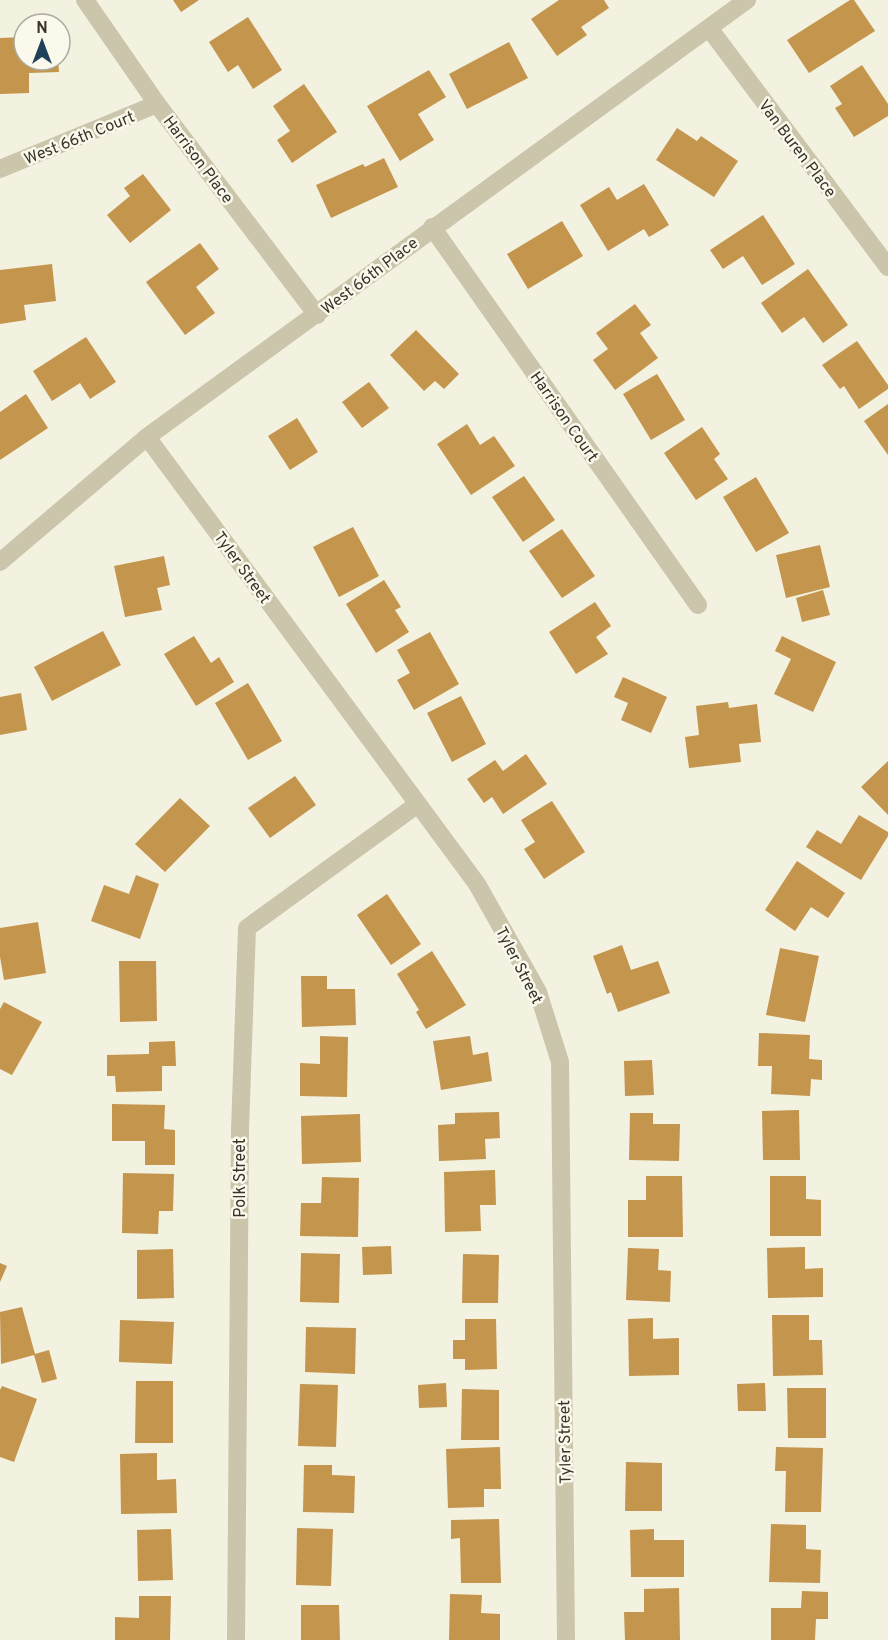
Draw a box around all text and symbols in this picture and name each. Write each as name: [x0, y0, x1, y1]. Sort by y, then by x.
north arrow: [12, 12, 72, 72]
text: N: [36, 19, 48, 39]
street label: Van Buren Place: [753, 96, 840, 202]
street label: West 66th Court: [22, 108, 138, 170]
street label: Harrison Place: [158, 113, 237, 208]
street label: West 66th Place: [318, 234, 423, 319]
street label: Harrison Court: [525, 368, 602, 466]
street label: Tyler Street: [209, 528, 274, 608]
street label: Tyler Street: [490, 924, 546, 1008]
street label: Polk Street: [231, 1138, 251, 1218]
street label: Tyler Street: [555, 1400, 577, 1484]

